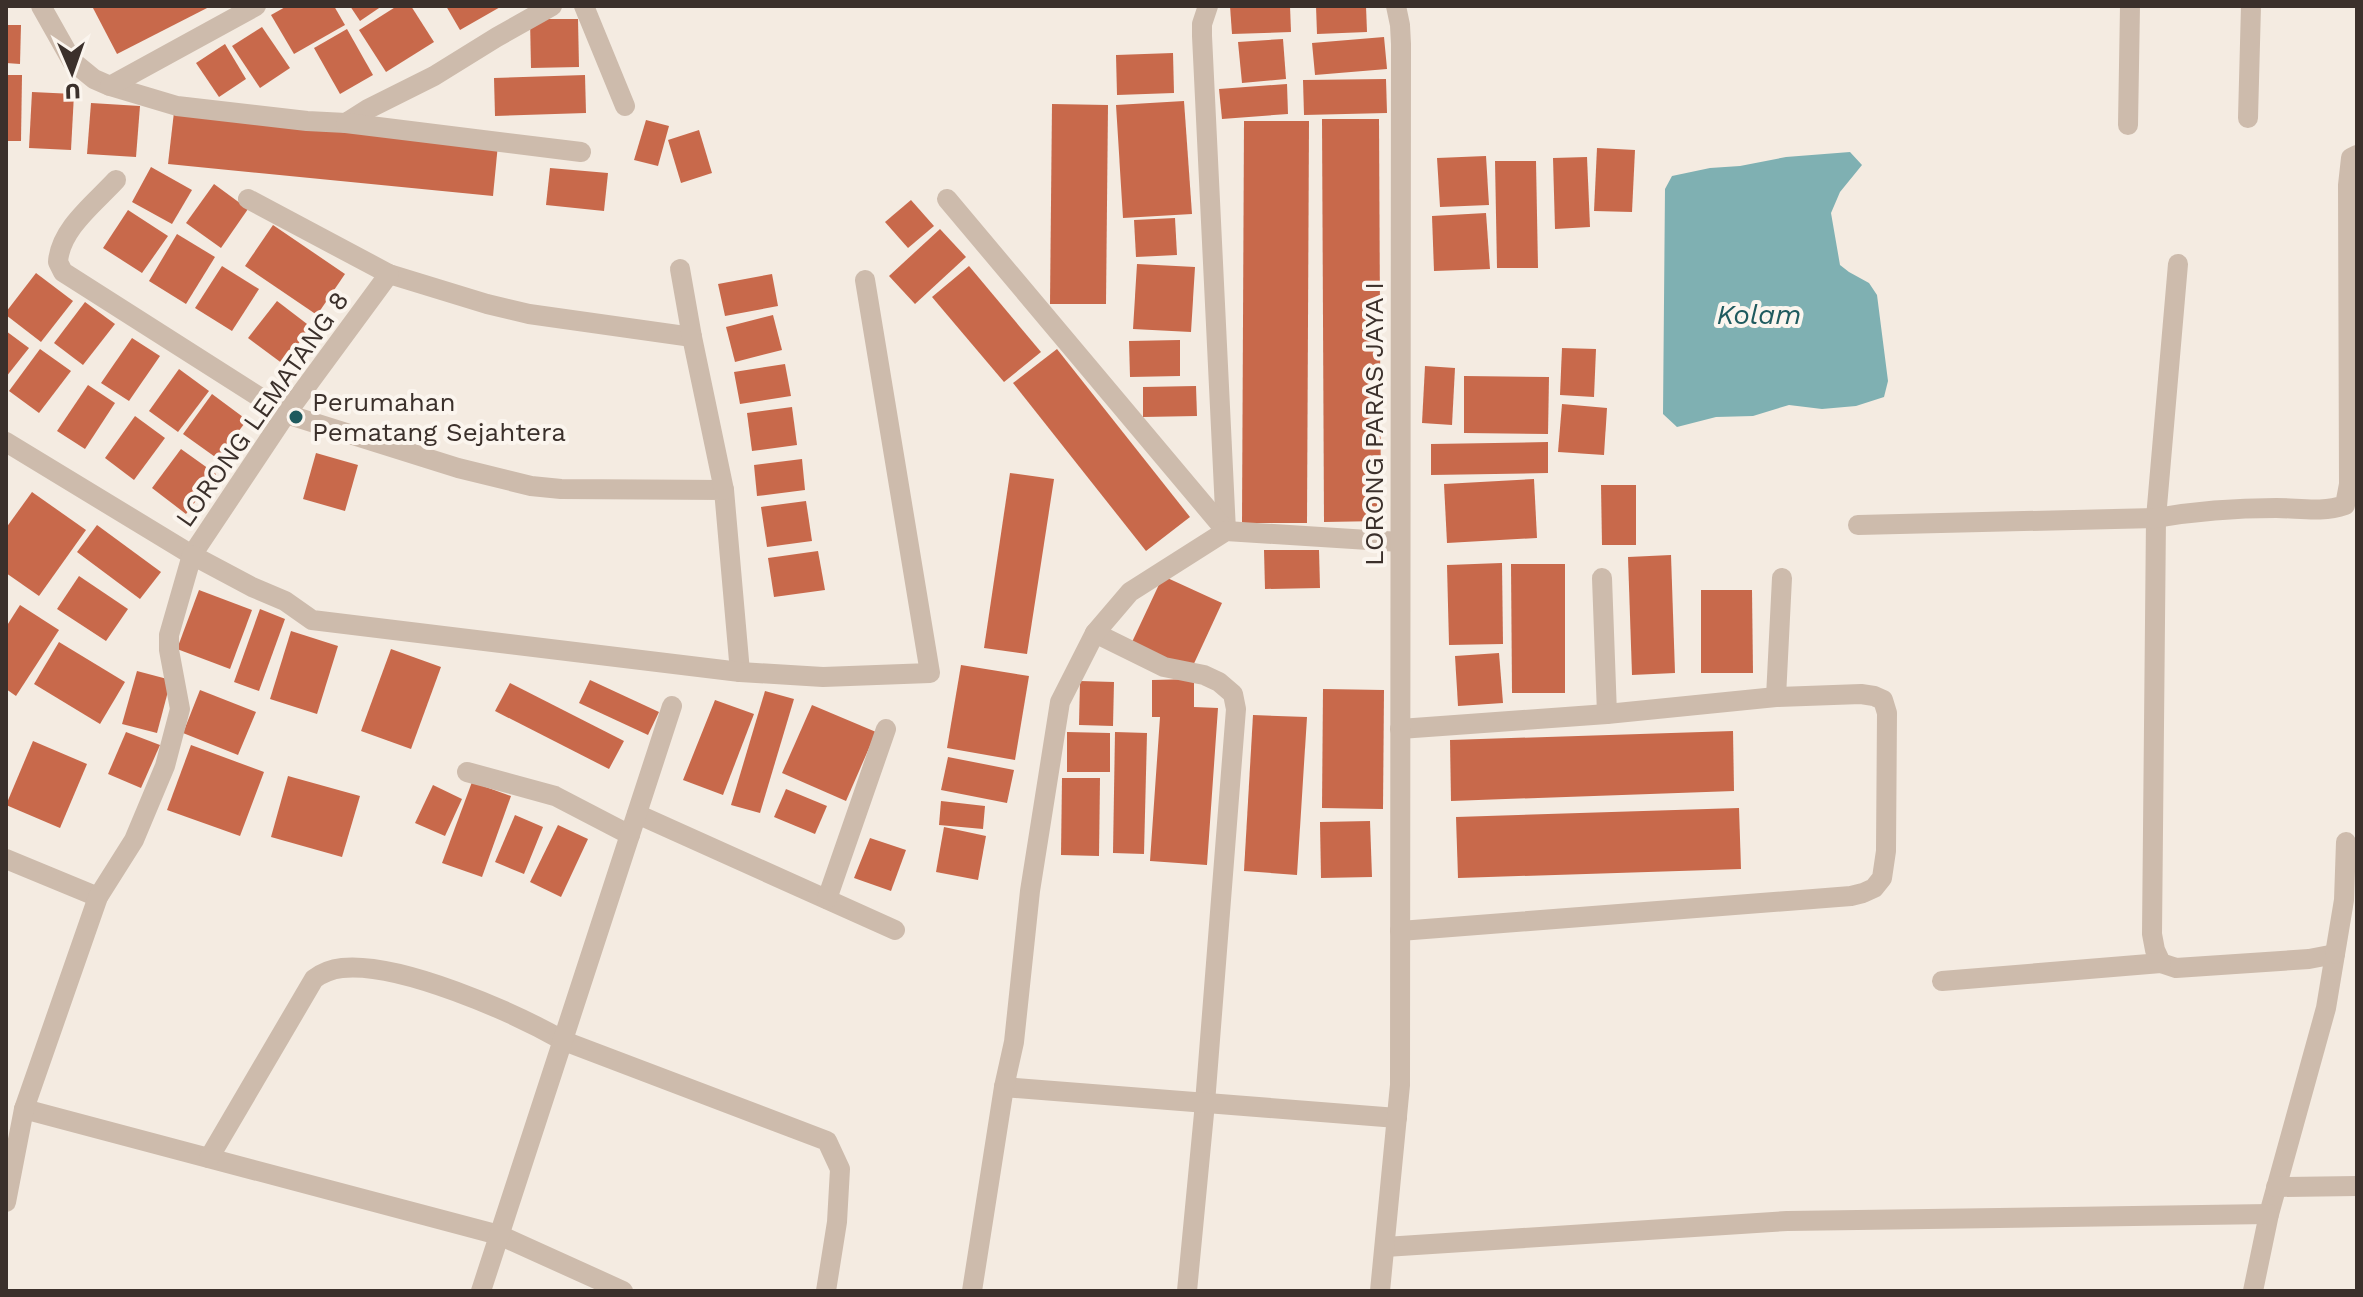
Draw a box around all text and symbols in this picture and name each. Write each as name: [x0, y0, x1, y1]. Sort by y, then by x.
north arrow: [32, 32, 112, 112]
text: U: [64, 79, 81, 104]
street label: LORONG PARAS JAYA I: [1359, 282, 1389, 566]
street label: LORONG LEMATANG 8: [169, 286, 355, 532]
water label: Kolam: [1717, 298, 1801, 331]
place label: Perumahan Pematang Sejahtera: [312, 387, 566, 447]
marker: Perumahan Pematang Sejahtera: [287, 408, 305, 426]

